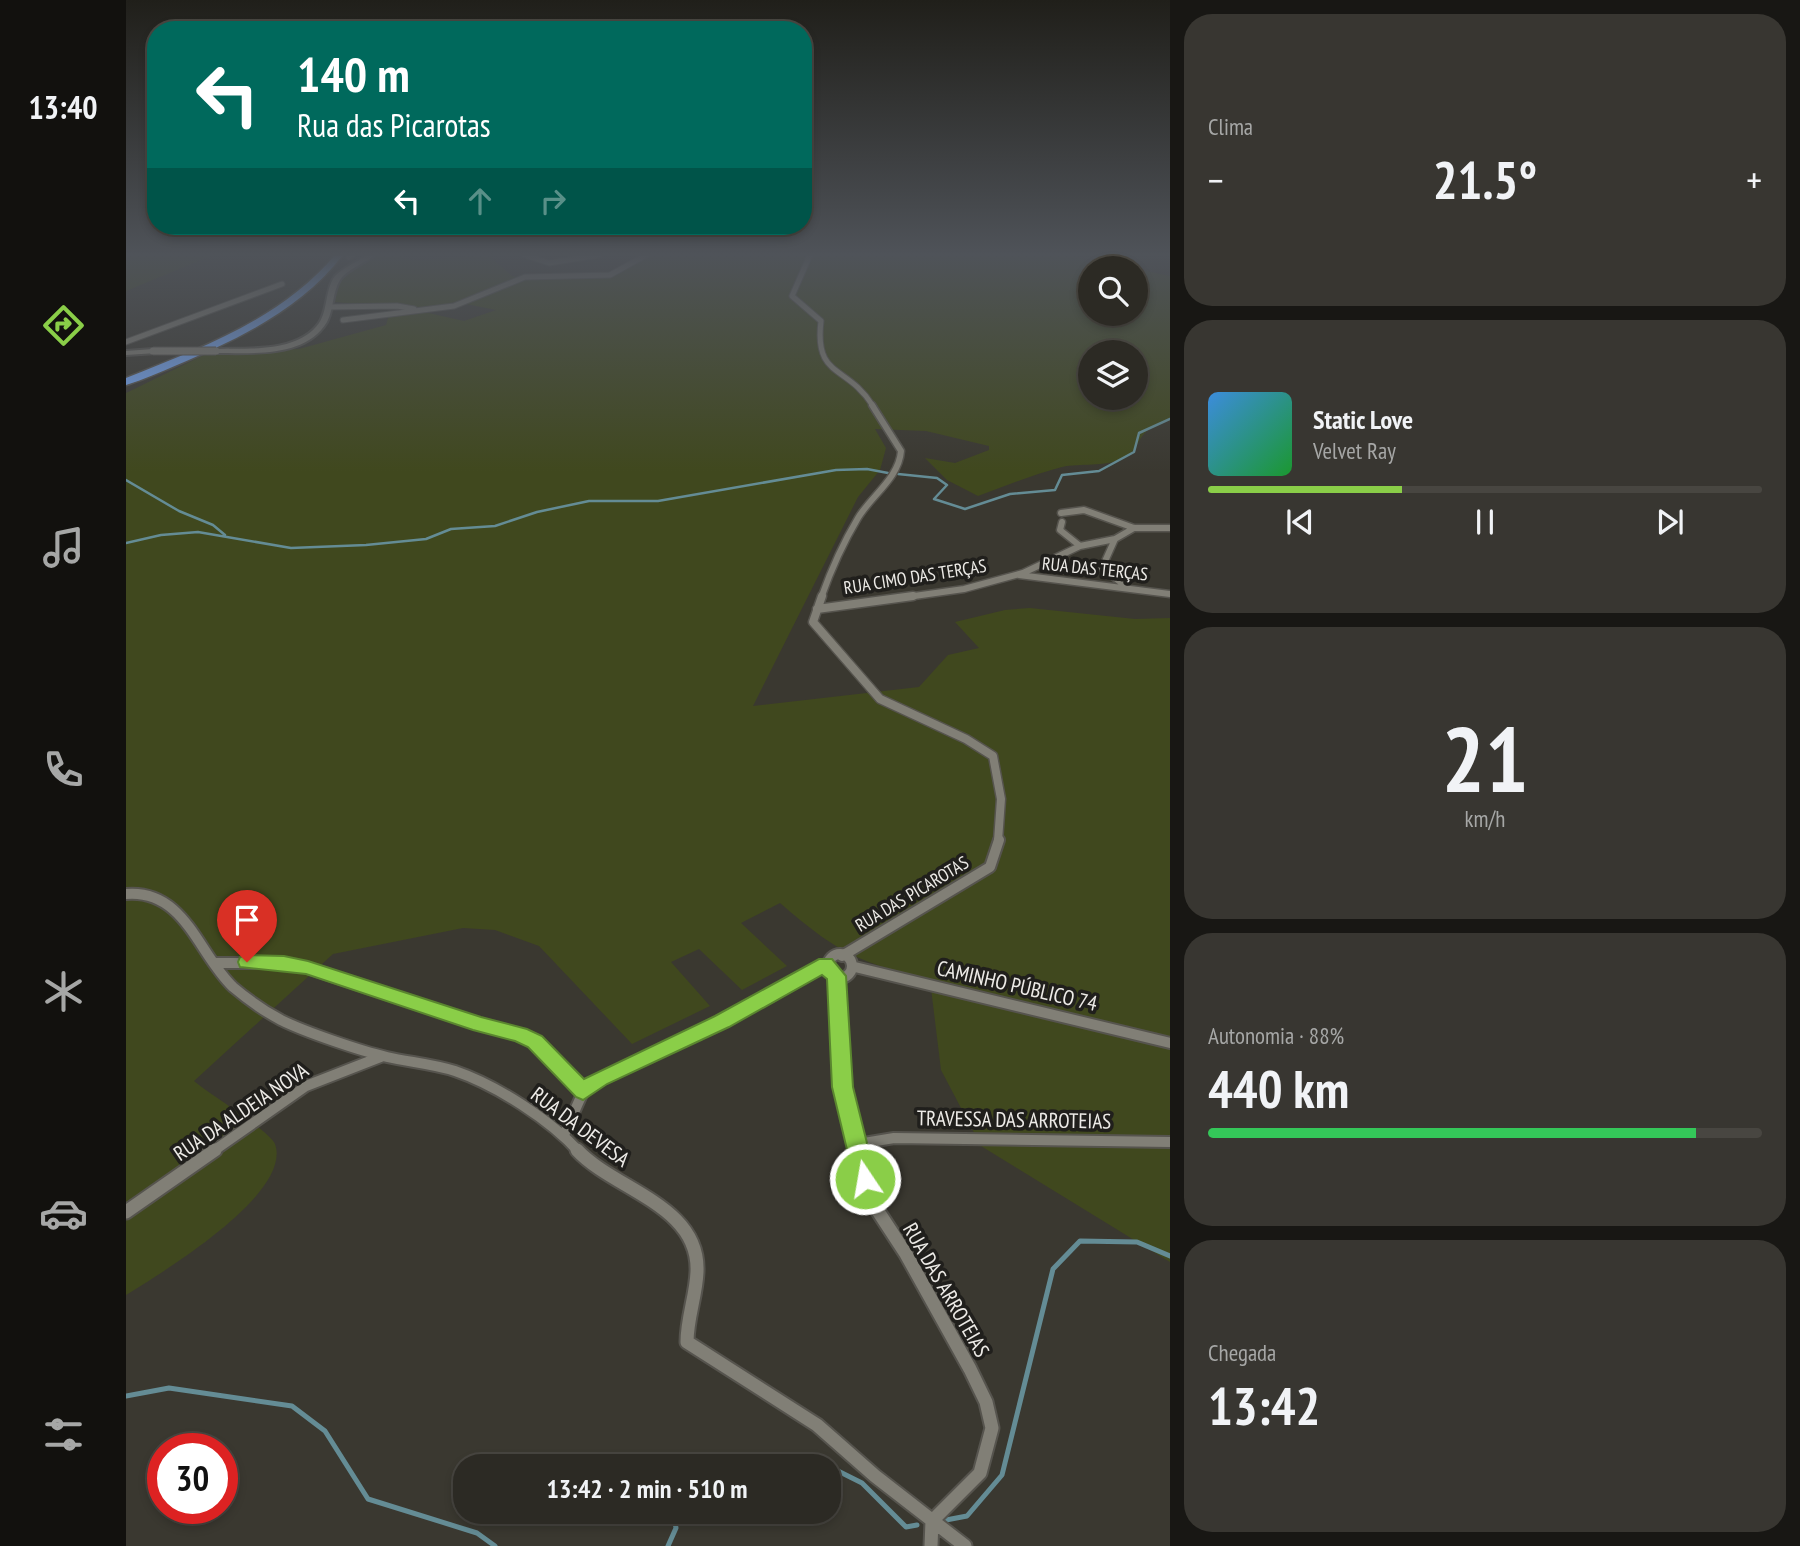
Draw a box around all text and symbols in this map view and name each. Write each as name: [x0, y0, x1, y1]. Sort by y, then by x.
text: 140 m: [297, 42, 410, 106]
icon: left: [182, 49, 273, 140]
text: 13:40: [28, 86, 98, 128]
text: Rua das Picarotas: [297, 104, 491, 146]
text: Clima: [1208, 112, 1253, 141]
text: 21.5°: [1433, 146, 1537, 213]
text: −: [1208, 155, 1224, 204]
text: +: [1746, 155, 1762, 204]
icon: left: [388, 182, 426, 220]
icon: ahead: [461, 182, 499, 220]
icon: right: [534, 182, 572, 220]
map controls: [1078, 256, 1148, 410]
button: search: [1078, 256, 1148, 326]
icon: directions: [39, 301, 88, 350]
button: layers: [1078, 340, 1148, 410]
text: Static Love: [1313, 403, 1413, 436]
text: Velvet Ray: [1313, 436, 1396, 465]
icon: previous: [1281, 503, 1319, 541]
icon: pause: [1466, 503, 1504, 541]
icon: next: [1651, 503, 1689, 541]
icon: music: [39, 523, 88, 572]
street label: RUA DAS TERÇAS: [1041, 552, 1149, 586]
street label: RUA CIMO DAS TERÇAS: [842, 554, 988, 599]
text: 21: [1442, 699, 1529, 817]
icon: phone: [39, 745, 88, 794]
text: km/h: [1465, 804, 1505, 833]
street label: RUA DAS PICAROTAS: [851, 851, 973, 936]
pin: [217, 890, 277, 962]
icon: arrive: [228, 901, 266, 939]
street label: CAMINHO PÚBLICO 74: [934, 954, 1100, 1017]
icon: climate: [39, 967, 88, 1016]
text: Autonomia · 88%: [1208, 1021, 1344, 1050]
text: 440 km: [1208, 1055, 1349, 1122]
street label: RUA DA ALDEIA NOVA: [168, 1056, 313, 1167]
street label: RUA DA DEVESA: [526, 1081, 635, 1173]
street label: TRAVESSA DAS ARROTEIAS: [917, 1104, 1111, 1135]
position arrow: [828, 1142, 902, 1216]
icon: car: [39, 1189, 88, 1238]
street label: RUA DAS ARROTEIAS: [897, 1218, 996, 1362]
text: Chegada: [1208, 1338, 1276, 1367]
text: 13:42: [1208, 1372, 1320, 1439]
icon: filters: [39, 1410, 88, 1459]
speed limit sign: 30: [147, 1433, 238, 1524]
text: 13:42 · 2 min · 510 m: [547, 1472, 747, 1505]

